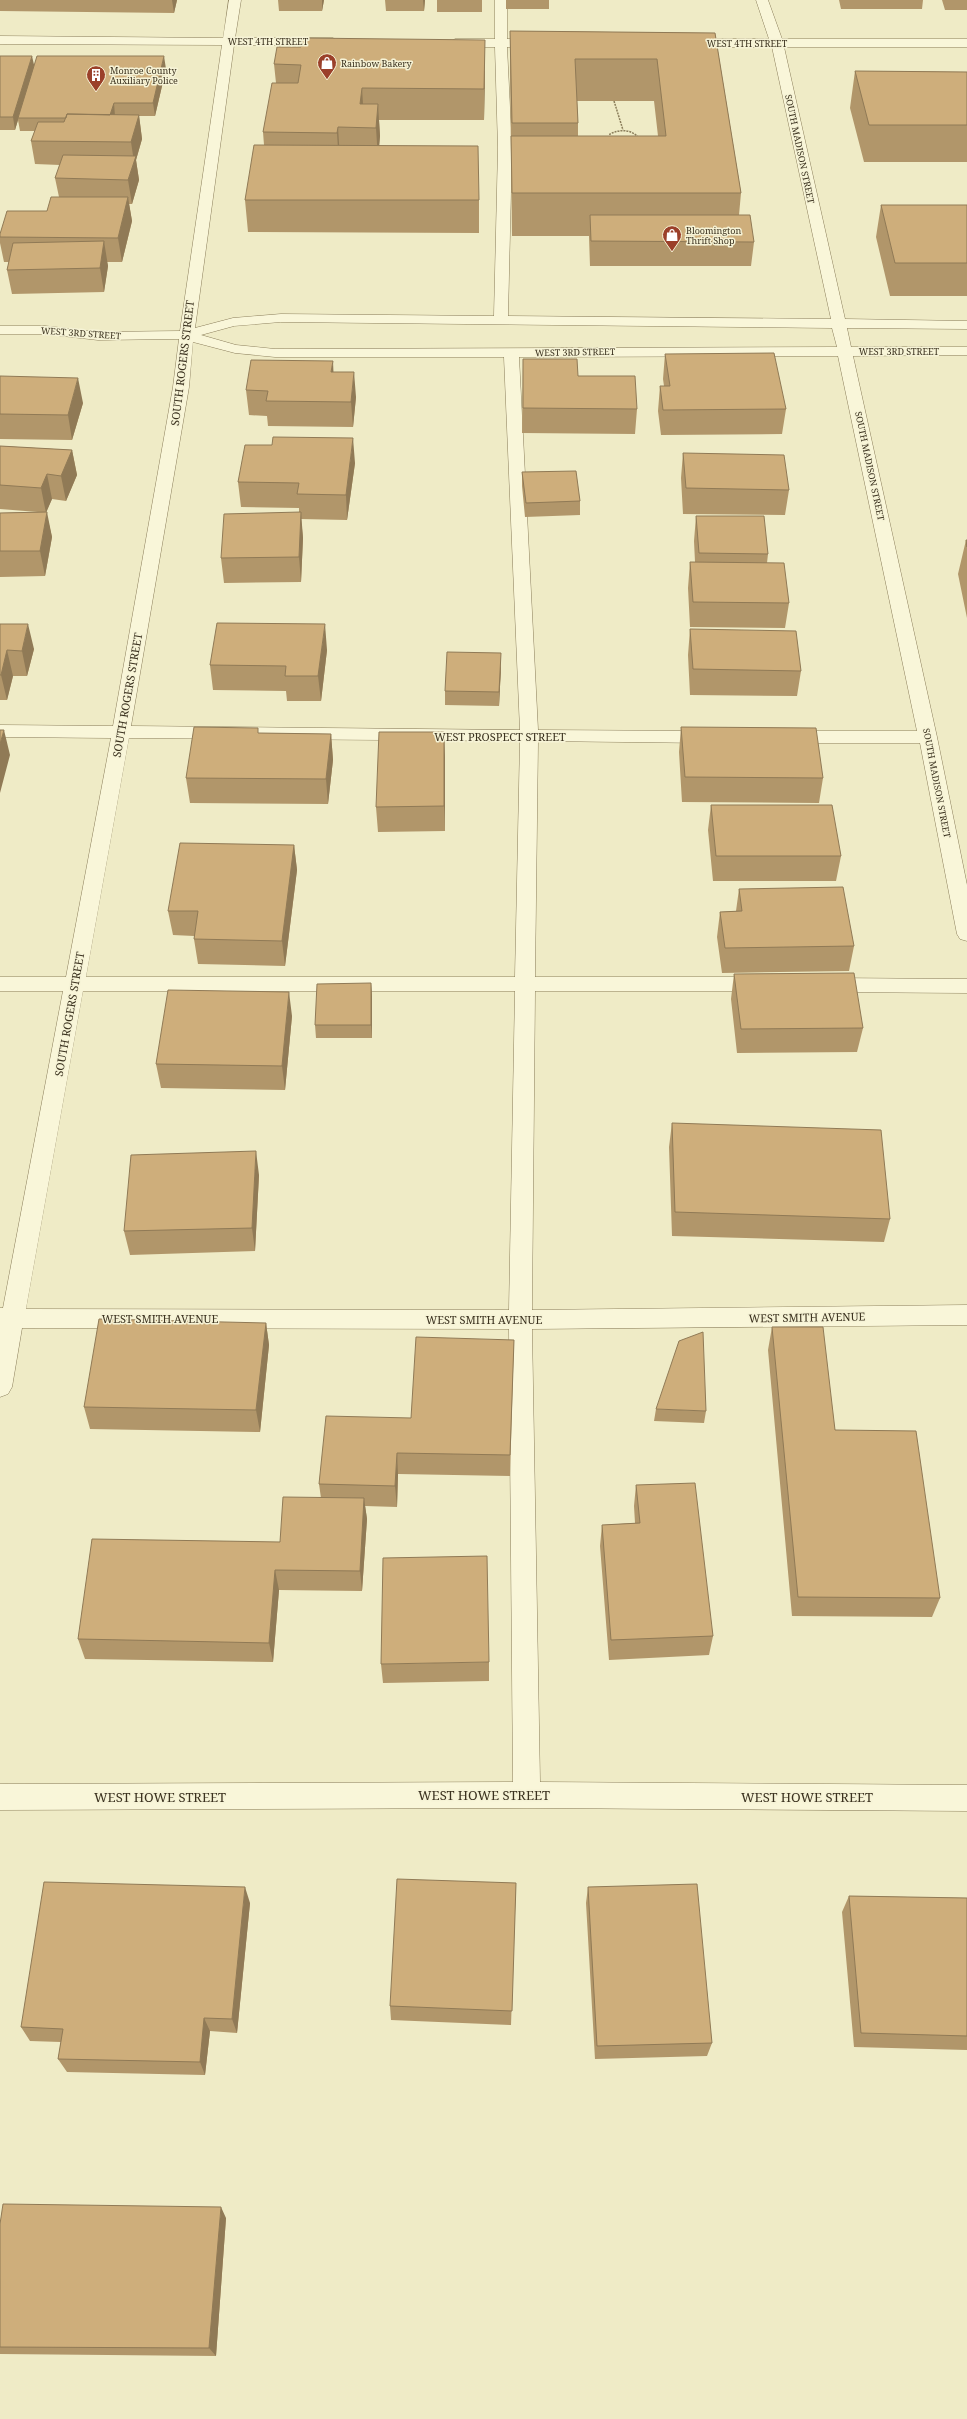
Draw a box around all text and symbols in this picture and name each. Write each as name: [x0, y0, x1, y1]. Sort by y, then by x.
street label: WEST 4TH STREET: [228, 35, 309, 48]
street label: WEST 4TH STREET: [707, 37, 788, 50]
shop icon: Rainbow Bakery: [316, 52, 338, 80]
place label: Rainbow Bakery: [341, 57, 413, 70]
building icon: Monroe County Auxiliary Police: [85, 64, 107, 92]
place label: Monroe County Auxiliary Police: [110, 64, 178, 87]
street label: SOUTH MADISON STREET: [782, 93, 818, 205]
shop icon: Bloomington Thrift Shop: [661, 224, 683, 252]
place label: Bloomington Thrift Shop: [686, 224, 741, 247]
street label: SOUTH ROGERS STREET: [167, 299, 197, 427]
street label: WEST 3RD STREET: [40, 324, 122, 342]
street label: WEST 3RD STREET: [535, 345, 616, 359]
street label: WEST 3RD STREET: [859, 345, 940, 358]
street label: SOUTH MADISON STREET: [852, 410, 888, 522]
street label: SOUTH ROGERS STREET: [109, 631, 145, 759]
street label: SOUTH MADISON STREET: [920, 727, 954, 839]
street label: WEST PROSPECT STREET: [434, 729, 566, 744]
street label: SOUTH ROGERS STREET: [51, 950, 87, 1078]
street label: WEST SMITH AVENUE: [749, 1308, 866, 1326]
street label: WEST SMITH AVENUE: [102, 1311, 218, 1326]
street label: WEST SMITH AVENUE: [426, 1312, 542, 1327]
street label: WEST HOWE STREET: [418, 1786, 550, 1804]
street label: WEST HOWE STREET: [94, 1788, 226, 1806]
street label: WEST HOWE STREET: [741, 1788, 873, 1806]

